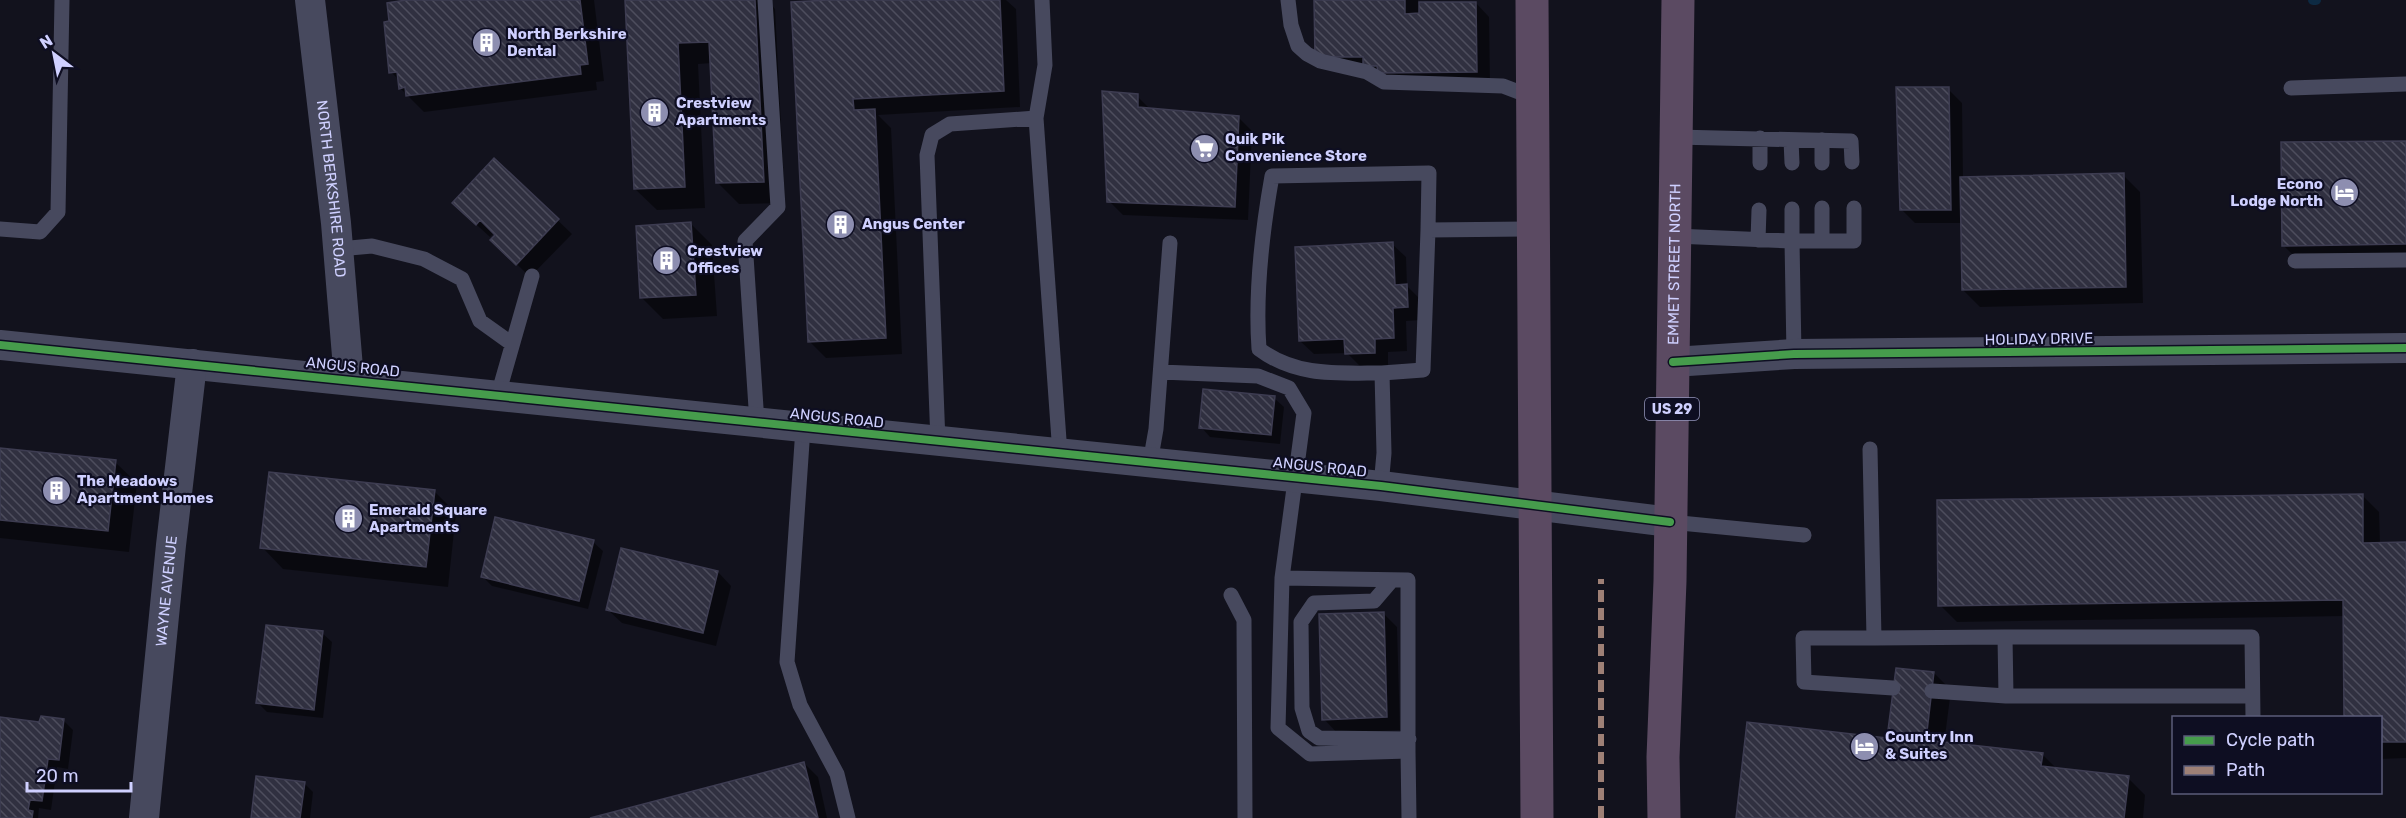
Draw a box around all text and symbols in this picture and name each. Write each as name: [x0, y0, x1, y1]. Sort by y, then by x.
north arrow: [24, 24, 84, 84]
place label: North Berkshire Dental: [507, 25, 627, 60]
building icon: North Berkshire Dental: [470, 27, 502, 59]
text: N: [36, 31, 56, 53]
place label: Crestview Apartments: [676, 94, 766, 129]
building icon: Crestview Apartments: [639, 96, 671, 128]
street label: NORTH BERKSHIRE ROAD: [313, 99, 349, 278]
place label: Quik Pik Convenience Store: [1225, 130, 1367, 165]
supermarket icon: Quik Pik Convenience Store: [1188, 132, 1220, 164]
place label: Econo Lodge North: [2230, 175, 2323, 210]
hotel icon: Econo Lodge North: [2328, 177, 2360, 209]
street label: EMMET STREET NORTH: [1664, 183, 1684, 345]
building icon: Angus Center: [825, 208, 857, 240]
place label: Angus Center: [862, 215, 965, 233]
place label: Crestview Offices: [687, 242, 763, 277]
building icon: Crestview Offices: [650, 244, 682, 276]
street label: HOLIDAY DRIVE: [1985, 329, 2093, 349]
street label: ANGUS ROAD: [305, 353, 401, 381]
road number: US 29: [1645, 398, 1699, 420]
street label: ANGUS ROAD: [789, 404, 885, 432]
street label: ANGUS ROAD: [1272, 453, 1368, 481]
place label: The Meadows Apartment Homes: [77, 472, 214, 507]
building icon: The Meadows Apartment Homes: [40, 474, 72, 506]
place label: Emerald Square Apartments: [369, 501, 487, 536]
building icon: Emerald Square Apartments: [332, 503, 364, 535]
street label: WAYNE AVENUE: [152, 535, 181, 647]
legend: [2172, 716, 2382, 794]
place label: Country Inn & Suites: [1885, 728, 1974, 763]
text: Cycle path: [2226, 729, 2315, 751]
hotel icon: Country Inn & Suites: [1848, 730, 1880, 762]
scale bar: [27, 755, 130, 793]
text: Path: [2226, 759, 2265, 781]
text: 20 m: [36, 765, 78, 787]

